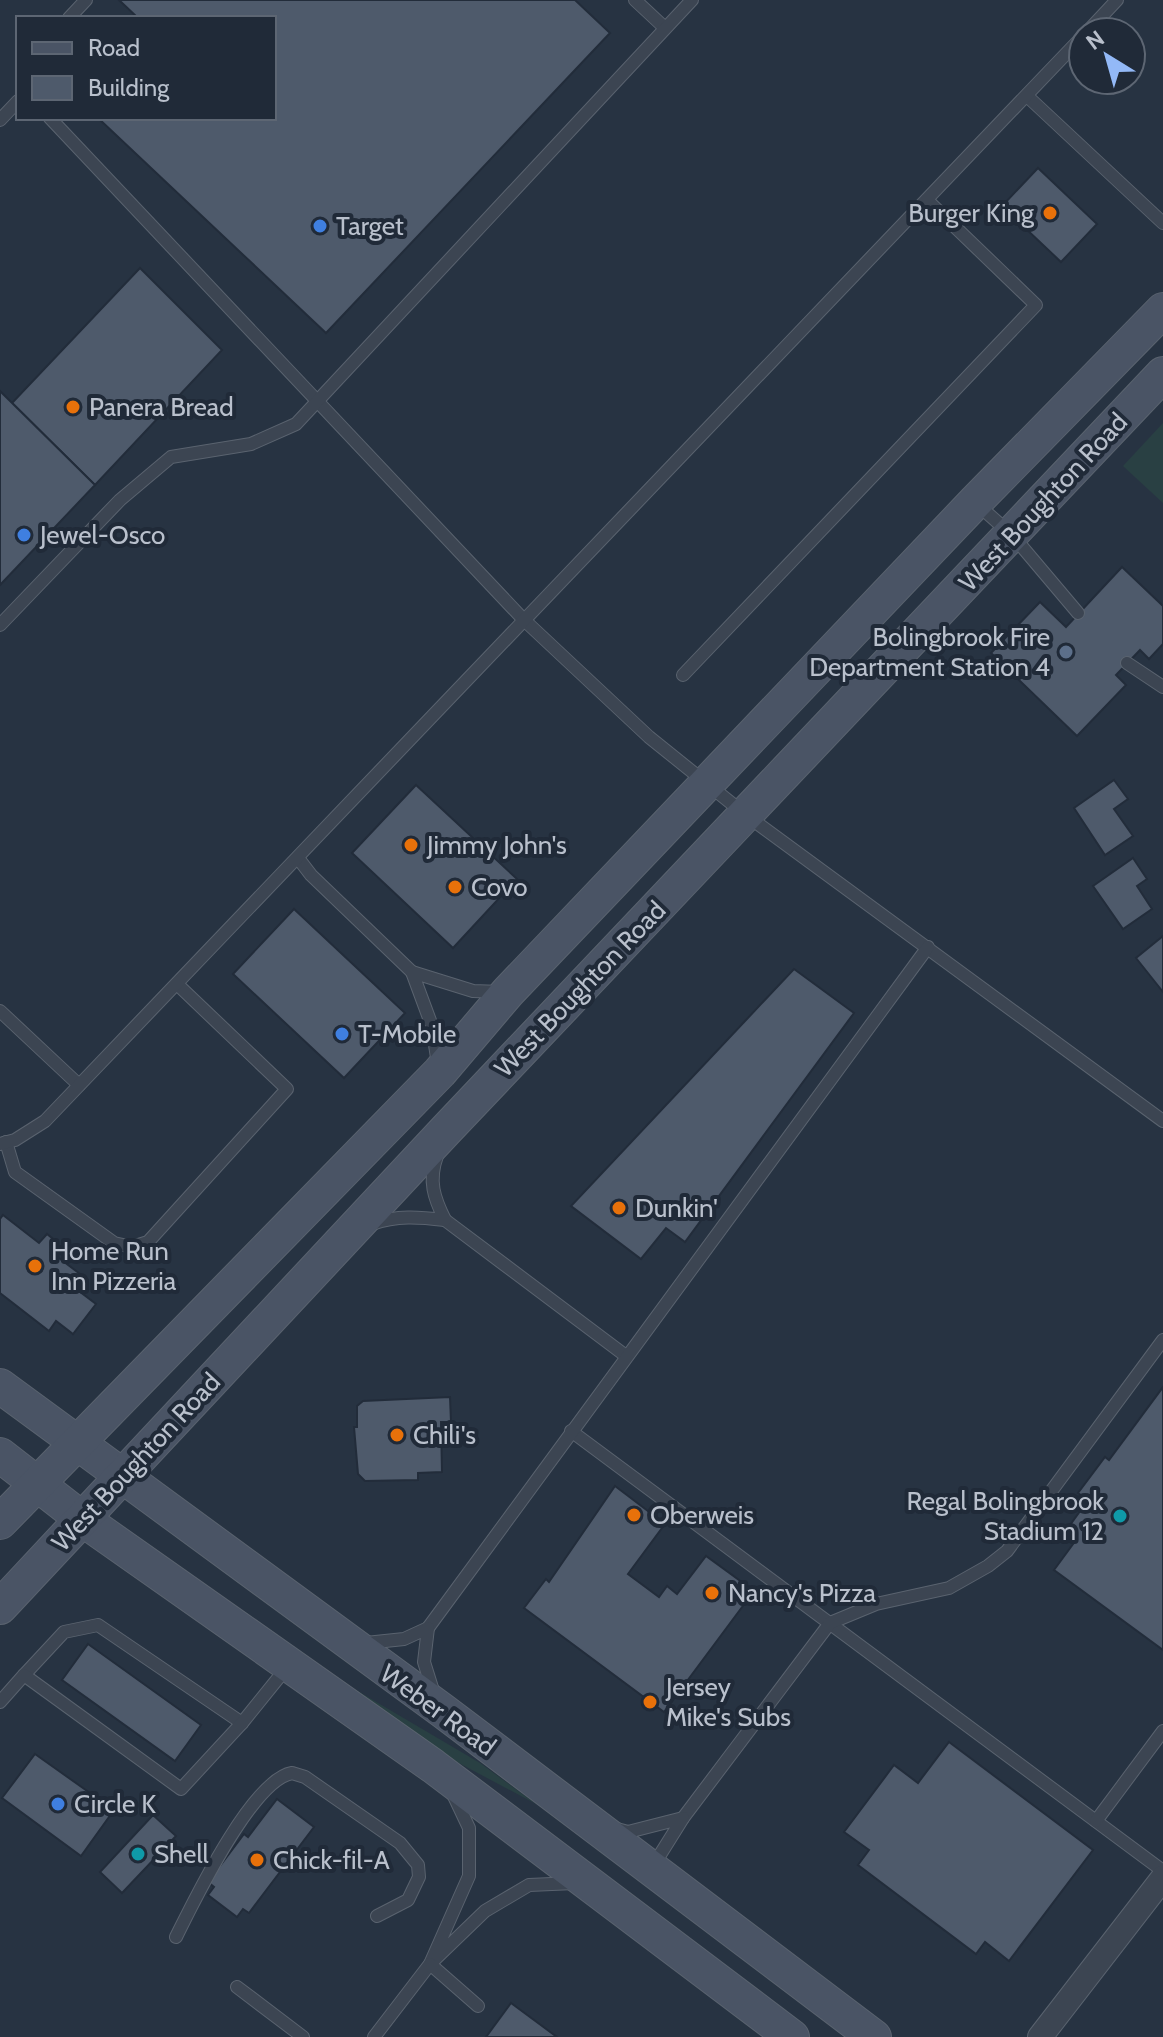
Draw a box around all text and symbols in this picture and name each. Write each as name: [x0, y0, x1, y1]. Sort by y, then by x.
legend: [16, 16, 276, 120]
north arrow: [1067, 16, 1147, 96]
text: N: [1081, 25, 1110, 56]
text: Road: [88, 33, 140, 62]
text: Building: [88, 73, 170, 102]
place label: Burger King: [908, 197, 1035, 229]
marker: Burger King: [1041, 204, 1059, 222]
place label: Target: [336, 210, 404, 242]
marker: Target: [311, 217, 329, 235]
place label: Panera Bread: [89, 391, 234, 423]
marker: Panera Bread: [64, 398, 82, 416]
street label: West Boughton Road: [952, 406, 1134, 598]
place label: Jewel-Osco: [39, 519, 165, 551]
marker: Jewel-Osco: [15, 526, 33, 544]
place label: Bolingbrook Fire Department Station 4: [809, 621, 1050, 683]
marker: Bolingbrook Fire Department Station 4: [1057, 643, 1075, 661]
place label: Jimmy John's: [426, 829, 567, 861]
marker: Jimmy John's: [402, 836, 420, 854]
place label: Covo: [471, 871, 528, 903]
marker: Covo: [446, 878, 464, 896]
street label: West Boughton Road: [488, 894, 672, 1084]
place label: T-Mobile: [358, 1018, 456, 1050]
marker: T-Mobile: [333, 1025, 351, 1043]
place label: Dunkin': [635, 1192, 718, 1224]
marker: Dunkin': [610, 1199, 628, 1217]
place label: Home Run Inn Pizzeria: [51, 1235, 177, 1297]
marker: Home Run Inn Pizzeria: [26, 1257, 44, 1275]
street label: West Boughton Road: [45, 1366, 227, 1558]
place label: Chili's: [413, 1419, 476, 1451]
marker: Chili's: [388, 1426, 406, 1444]
place label: Regal Bolingbrook Stadium 12: [907, 1485, 1104, 1547]
place label: Oberweis: [650, 1499, 754, 1531]
marker: Oberweis: [625, 1506, 643, 1524]
marker: Regal Bolingbrook Stadium 12: [1111, 1507, 1129, 1525]
place label: Nancy's Pizza: [728, 1577, 876, 1609]
marker: Nancy's Pizza: [703, 1584, 721, 1602]
street label: Weber Road: [374, 1657, 502, 1763]
place label: Jersey Mike's Subs: [665, 1671, 791, 1733]
marker: Jersey Mike's Subs: [641, 1693, 659, 1711]
place label: Circle K: [74, 1788, 156, 1820]
marker: Circle K: [49, 1795, 67, 1813]
place label: Shell: [154, 1838, 209, 1870]
place label: Chick-fil-A: [273, 1844, 390, 1876]
marker: Shell: [129, 1845, 147, 1863]
marker: Chick-fil-A: [248, 1851, 266, 1869]

